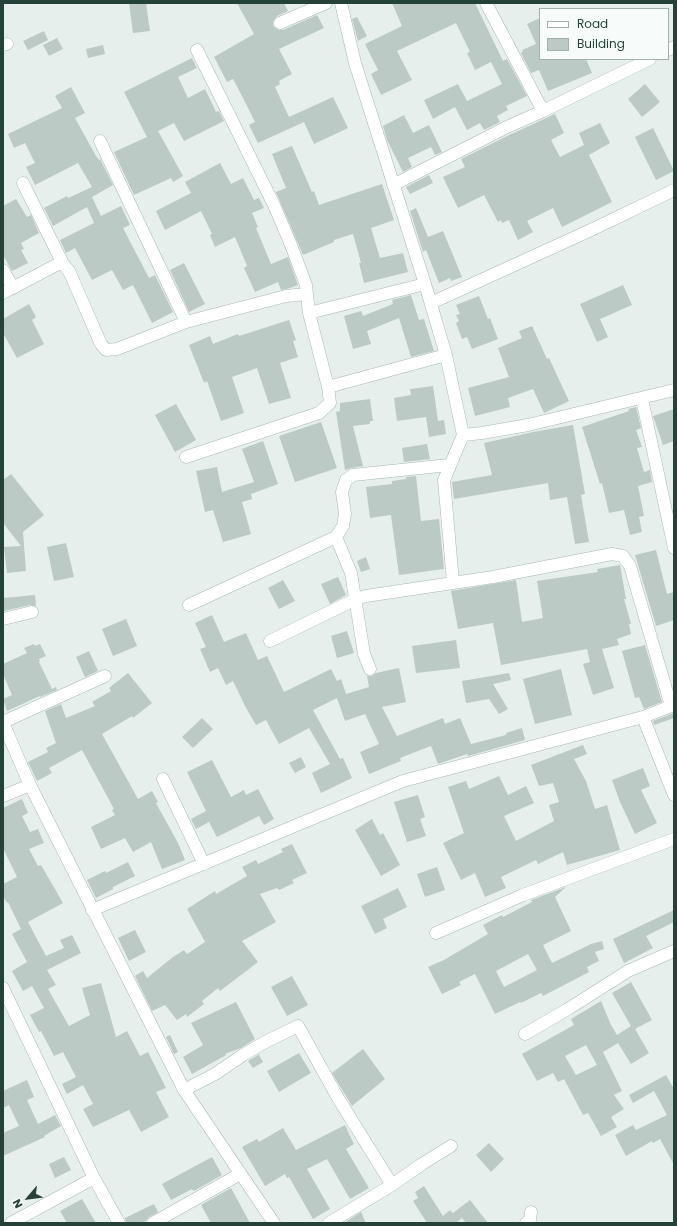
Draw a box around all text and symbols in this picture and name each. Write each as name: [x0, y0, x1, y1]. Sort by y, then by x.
legend: [539, 8, 669, 60]
text: Road: [577, 15, 608, 32]
text: Building: [577, 35, 625, 52]
north arrow: [8, 1178, 48, 1218]
text: N: [8, 1196, 26, 1211]

